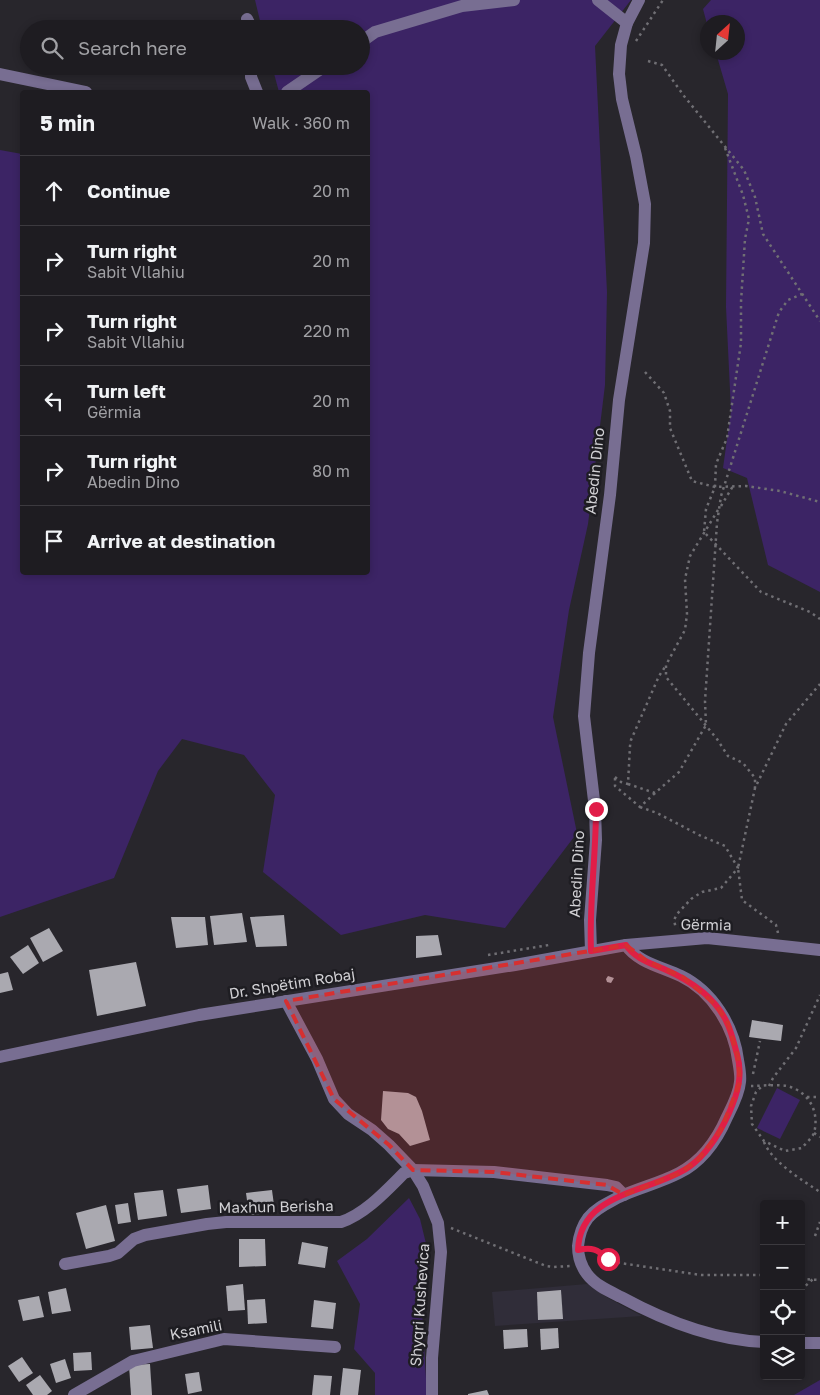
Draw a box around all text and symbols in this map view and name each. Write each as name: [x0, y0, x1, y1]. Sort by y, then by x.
north arrow: [700, 15, 745, 60]
search box: [20, 20, 370, 75]
icon: search: [38, 34, 66, 62]
text: Search here: [78, 36, 187, 59]
text: 5 min: [40, 110, 95, 136]
text: Walk · 360 m: [252, 113, 350, 133]
icon: ahead: [40, 177, 68, 205]
text: Continue: [87, 179, 170, 202]
text: 20 m: [313, 181, 350, 201]
text: Turn right: [87, 239, 177, 262]
icon: right: [40, 247, 68, 275]
text: 20 m: [313, 251, 350, 271]
text: Sabit Vllahiu: [87, 262, 185, 282]
text: Turn right: [87, 309, 177, 332]
icon: right: [40, 317, 68, 345]
text: 220 m: [303, 321, 350, 341]
text: Sabit Vllahiu: [87, 332, 185, 352]
text: Turn left: [87, 379, 166, 402]
icon: left: [40, 387, 68, 415]
text: 20 m: [313, 391, 350, 411]
text: Gërmia: [87, 402, 141, 422]
street label: Abedin Dino: [581, 427, 608, 515]
text: Turn right: [87, 449, 177, 472]
icon: right: [40, 457, 68, 485]
text: 80 m: [312, 461, 350, 481]
text: Abedin Dino: [87, 472, 180, 492]
icon: arrive: [40, 527, 68, 555]
text: Arrive at destination: [87, 529, 275, 552]
route end: [585, 798, 608, 821]
street label: Abedin Dino: [565, 830, 587, 918]
street label: Gërmia: [680, 915, 732, 933]
street label: Dr. Shpëtim Robaj: [228, 964, 356, 1002]
street label: Maxhun Berisha: [218, 1196, 334, 1216]
map controls: [760, 1200, 805, 1380]
button: +: [760, 1200, 805, 1245]
street label: Shyqri Kushevica: [406, 1243, 432, 1367]
button: −: [760, 1245, 805, 1290]
route start: [597, 1248, 620, 1271]
button: locate: [760, 1290, 805, 1335]
street label: Ksamili: [168, 1315, 223, 1343]
button: layers: [760, 1335, 805, 1380]

